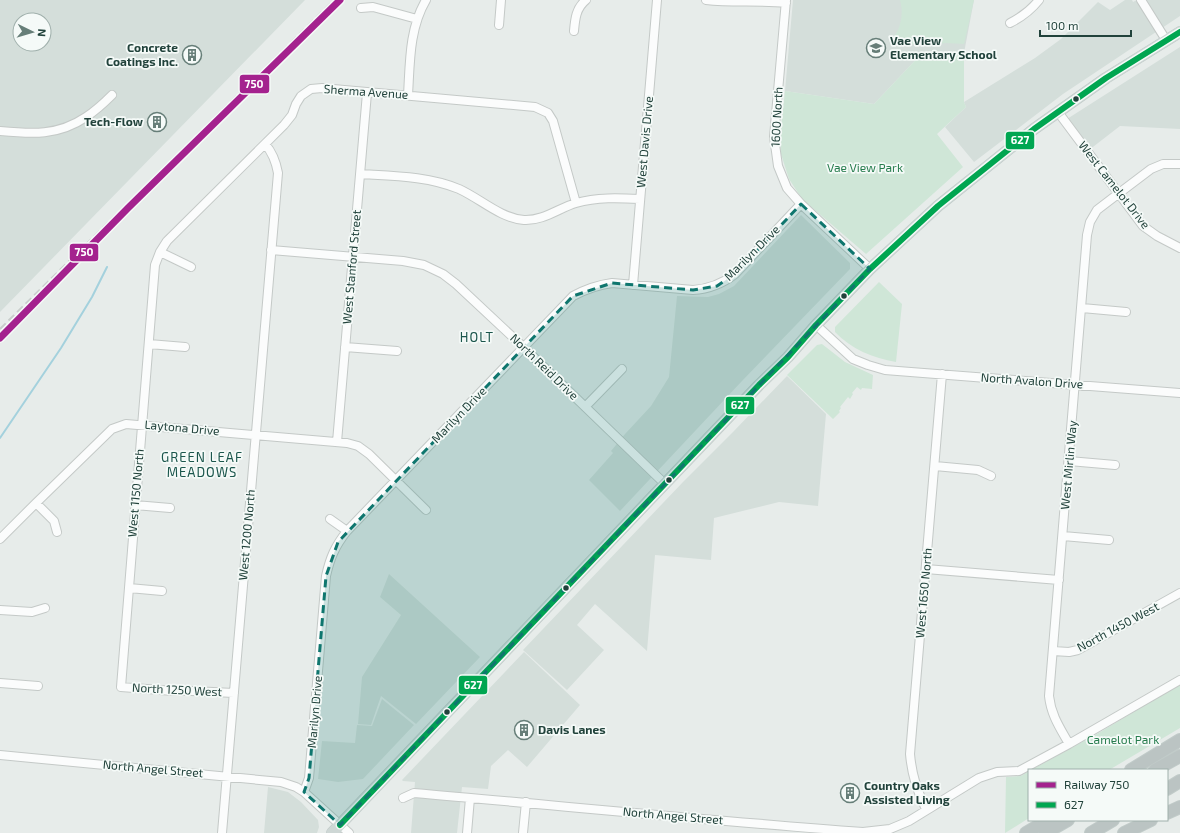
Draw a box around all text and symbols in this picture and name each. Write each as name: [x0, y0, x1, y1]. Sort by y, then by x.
north arrow: [12, 12, 52, 52]
scale bar: [1040, 12, 1131, 38]
text: 100 m: [1046, 18, 1078, 32]
text: N: [36, 28, 49, 37]
place label: Vae View Elementary School: [890, 33, 997, 62]
school or university icon: Vae View Elementary School: [865, 37, 887, 59]
place label: Concrete Coatings Inc.: [106, 40, 178, 68]
building icon: Concrete Coatings Inc.: [181, 44, 203, 66]
line badge: 750: [239, 74, 270, 94]
text: 750: [245, 77, 263, 90]
street label: Sherma Avenue: [323, 81, 409, 101]
street label: 1600 North: [767, 86, 785, 147]
unlabelled marker: [1071, 94, 1081, 104]
street label: West Davis Drive: [633, 95, 655, 188]
building icon: Tech-Flow: [146, 111, 168, 133]
place label: Tech-Flow: [84, 114, 144, 128]
line badge: 627: [1005, 131, 1035, 150]
text: 627: [1011, 133, 1030, 146]
street label: West Camelot Drive: [1076, 138, 1153, 231]
park label: Vae View Park: [827, 160, 903, 174]
street label: West Stanford Street: [339, 209, 363, 325]
street label: Marilyn Drive: [721, 222, 782, 283]
line badge: 750: [69, 243, 99, 262]
text: 750: [75, 245, 93, 258]
unlabelled marker: [839, 291, 849, 301]
district label: HOLT: [460, 329, 494, 345]
street label: North Reid Drive: [508, 330, 582, 402]
street label: North Avalon Drive: [980, 369, 1084, 391]
street label: Marilyn Drive: [428, 383, 489, 445]
line badge: 627: [725, 396, 755, 415]
text: 627: [731, 398, 750, 411]
street label: Laytona Drive: [144, 417, 220, 437]
street label: West Mirlin Way: [1057, 419, 1079, 510]
street label: West 1150 North: [124, 448, 146, 538]
district label: GREEN LEAF MEADOWS: [161, 449, 243, 480]
unlabelled marker: [664, 475, 674, 485]
street label: West 1200 North: [235, 489, 257, 581]
street label: West 1650 North: [912, 547, 934, 639]
unlabelled marker: [561, 583, 571, 593]
street label: North 1450 West: [1074, 598, 1161, 654]
street label: Marilyn Drive: [304, 675, 324, 749]
line badge: 627: [458, 675, 488, 695]
text: 627: [464, 678, 483, 691]
street label: North 1250 West: [132, 680, 223, 698]
unlabelled marker: [442, 707, 452, 717]
building icon: Davis Lanes: [513, 719, 535, 741]
place label: Davis Lanes: [538, 722, 606, 736]
park label: Camelot Park: [1087, 732, 1159, 746]
street label: North Angel Street: [102, 757, 204, 779]
legend: [1028, 769, 1168, 821]
text: Railway 750: [1064, 777, 1129, 791]
place label: Country Oaks Assisted Living: [864, 778, 950, 806]
building icon: Country Oaks Assisted Living: [839, 782, 861, 804]
text: 627: [1064, 797, 1084, 811]
street label: North Angel Street: [622, 804, 724, 826]

